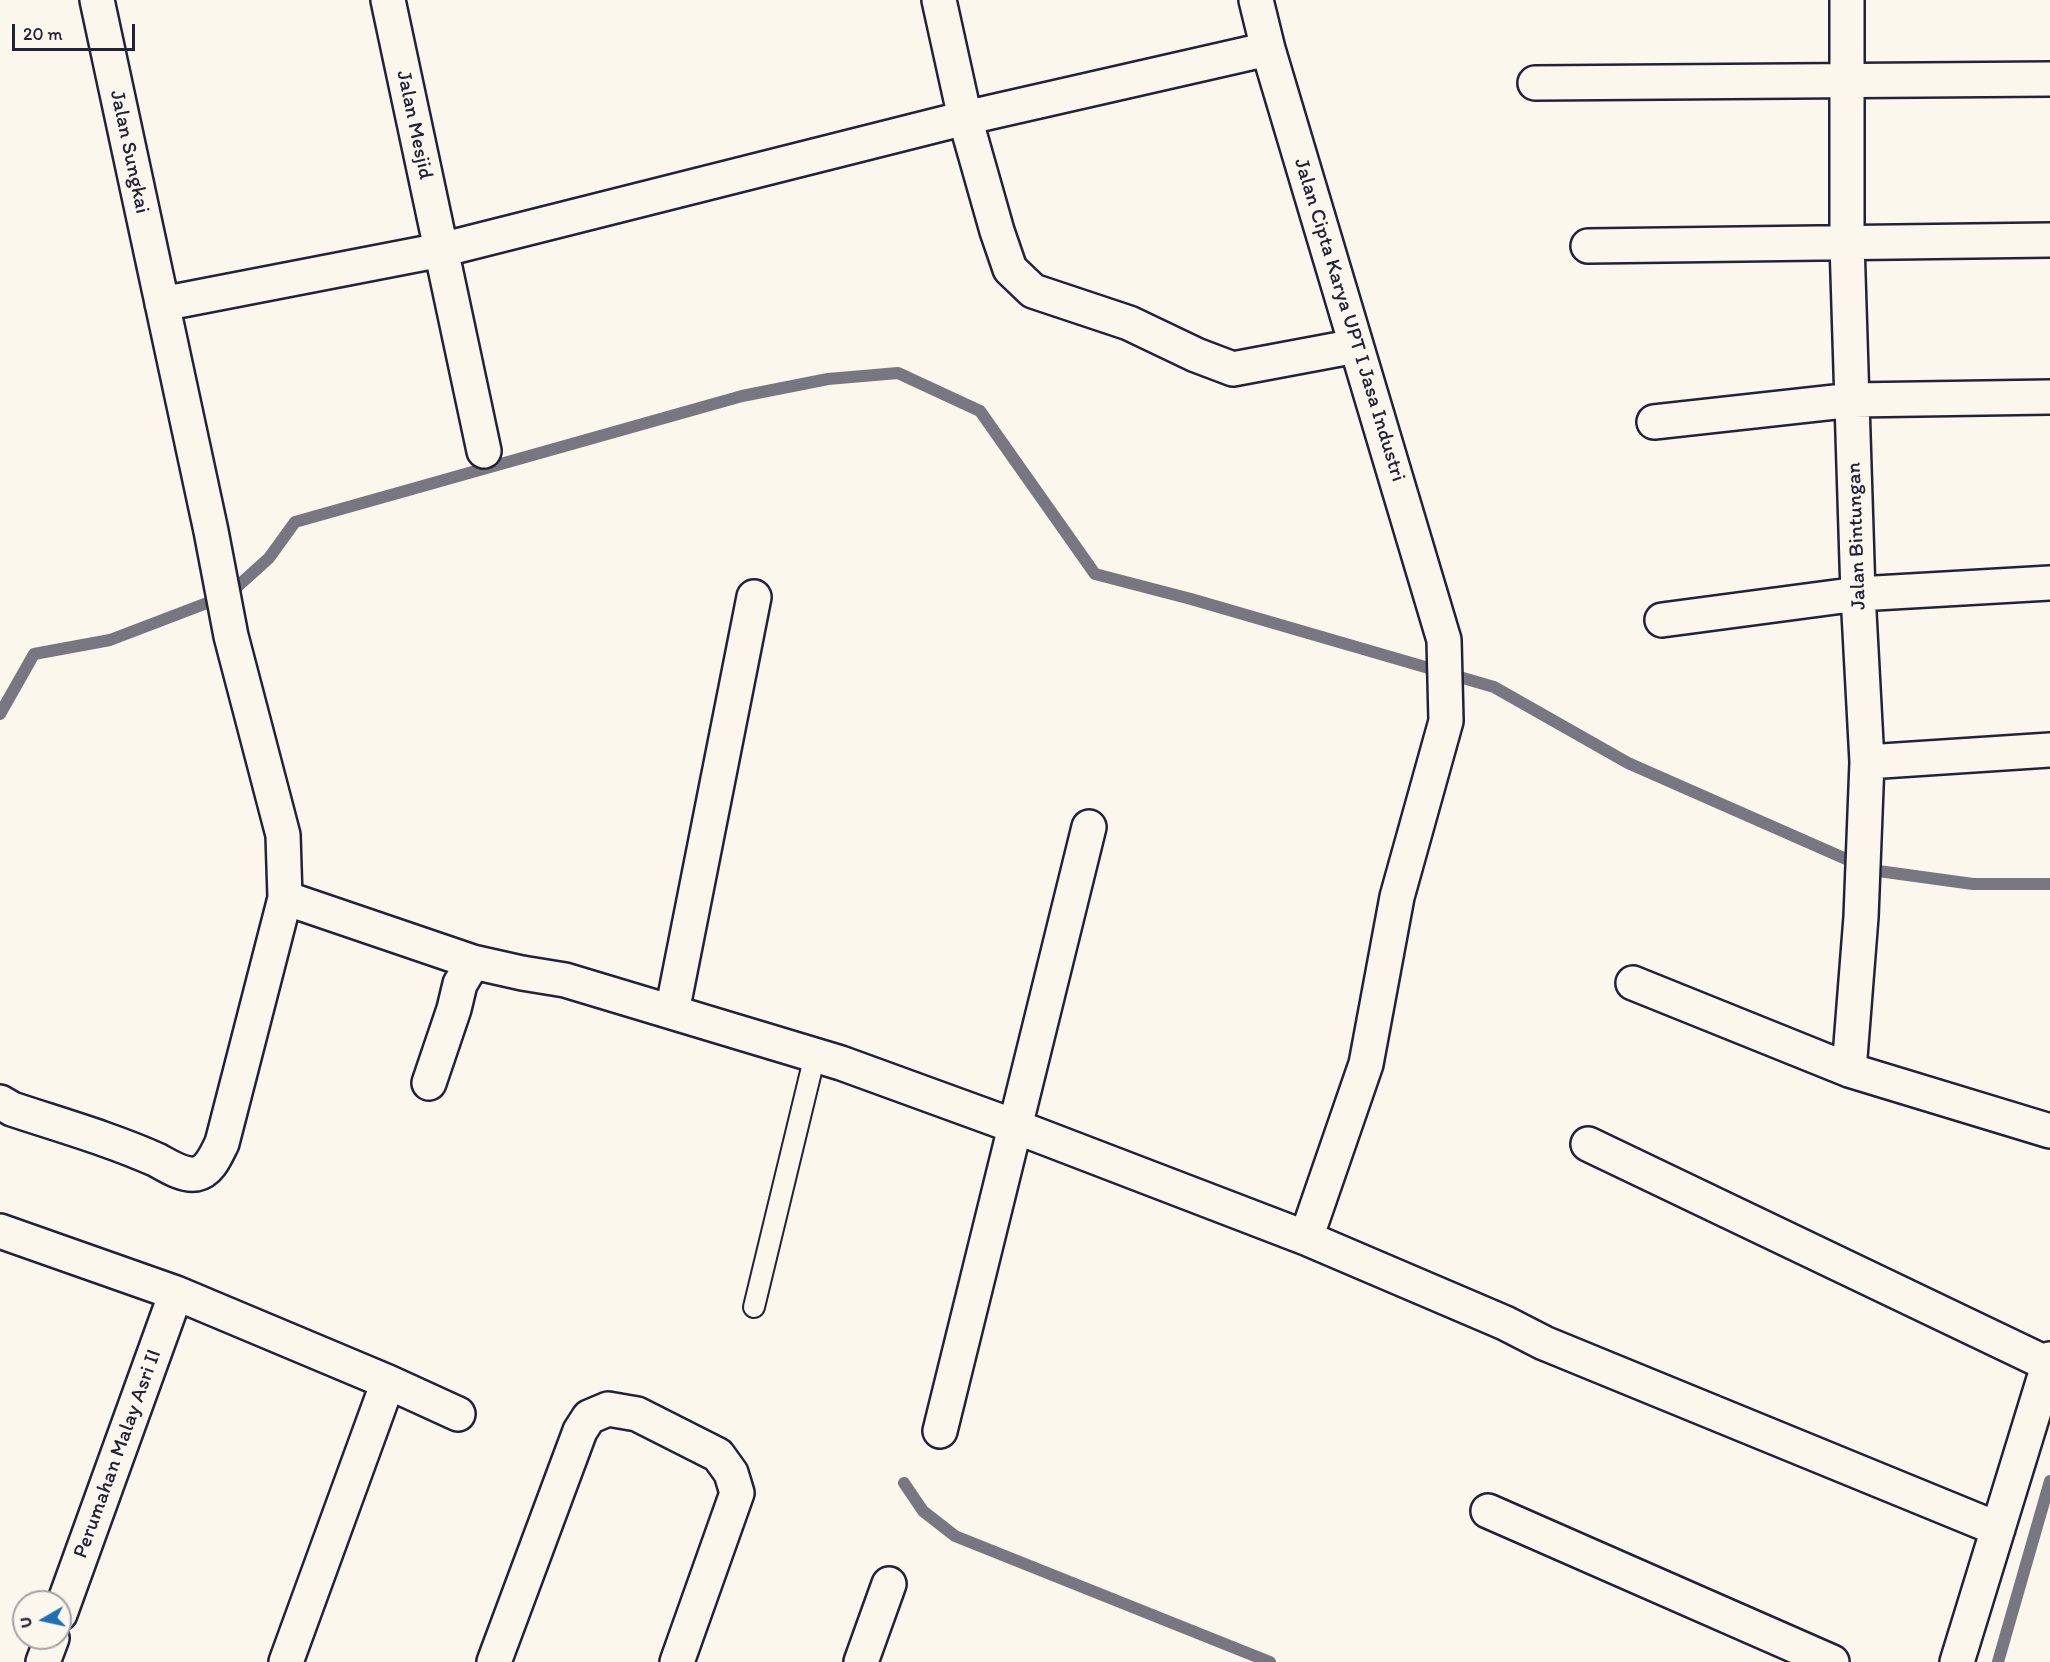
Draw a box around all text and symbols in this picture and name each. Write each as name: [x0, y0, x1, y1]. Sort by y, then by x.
scale bar: [15, 12, 138, 50]
text: 20 m: [23, 23, 63, 45]
street label: Jalan Mesjid: [390, 68, 438, 182]
street label: Jalan Sungkai: [104, 88, 154, 216]
street label: Jalan Cipta Karya UPT I Jasa Industri: [1288, 155, 1410, 485]
street label: Jalan Bintungan: [1842, 462, 1872, 610]
street label: Perumahan Malay Asri II: [69, 1346, 167, 1562]
north arrow: [12, 1590, 72, 1650]
text: U: [15, 1616, 36, 1629]

